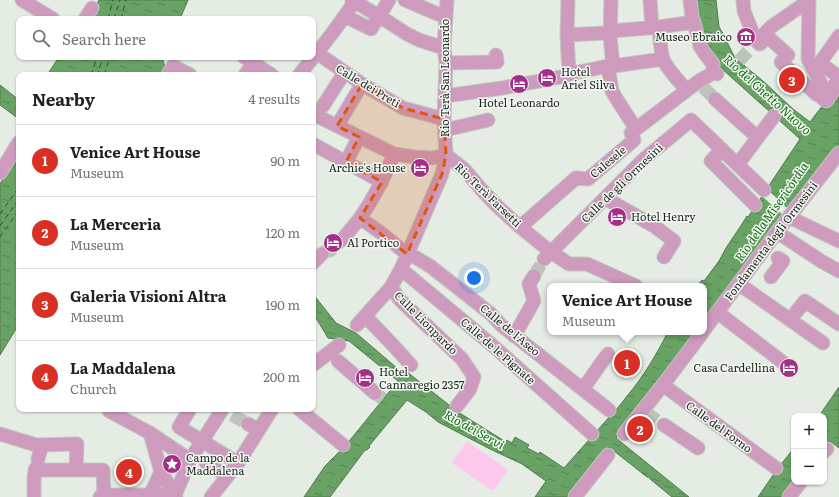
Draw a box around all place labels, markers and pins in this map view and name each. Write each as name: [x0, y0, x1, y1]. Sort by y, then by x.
museum icon: Museo Ebraico: [735, 26, 757, 48]
place label: Museo Ebraico: [655, 28, 732, 44]
place label: Hotel Ariel Silva: [561, 63, 615, 92]
pin: 3: [779, 65, 805, 95]
hotel icon: Hotel Ariel Silva: [536, 67, 558, 89]
hotel icon: Hotel Leonardo: [508, 73, 530, 95]
place label: Hotel Leonardo: [478, 94, 560, 110]
hotel icon: Archie's House: [409, 157, 431, 179]
place label: Archie's House: [329, 159, 406, 175]
hotel icon: Hotel Henry: [606, 206, 628, 228]
place label: Hotel Henry: [631, 208, 696, 224]
hotel icon: Al Portico: [322, 232, 344, 254]
place label: Al Portico: [347, 234, 399, 250]
pin: 1: [614, 348, 640, 378]
hotel icon: Casa Cardellina: [778, 357, 800, 379]
place label: Casa Cardellina: [694, 359, 775, 375]
place label: Hotel Cannaregio 2357: [379, 363, 465, 392]
hotel icon: Hotel Cannaregio 2357: [354, 367, 376, 389]
pin: 2: [627, 414, 653, 444]
place label: Campo de la Maddalena: [186, 449, 250, 478]
place icon: Campo de la Maddalena: [161, 453, 183, 475]
pin: 4: [116, 457, 142, 487]

